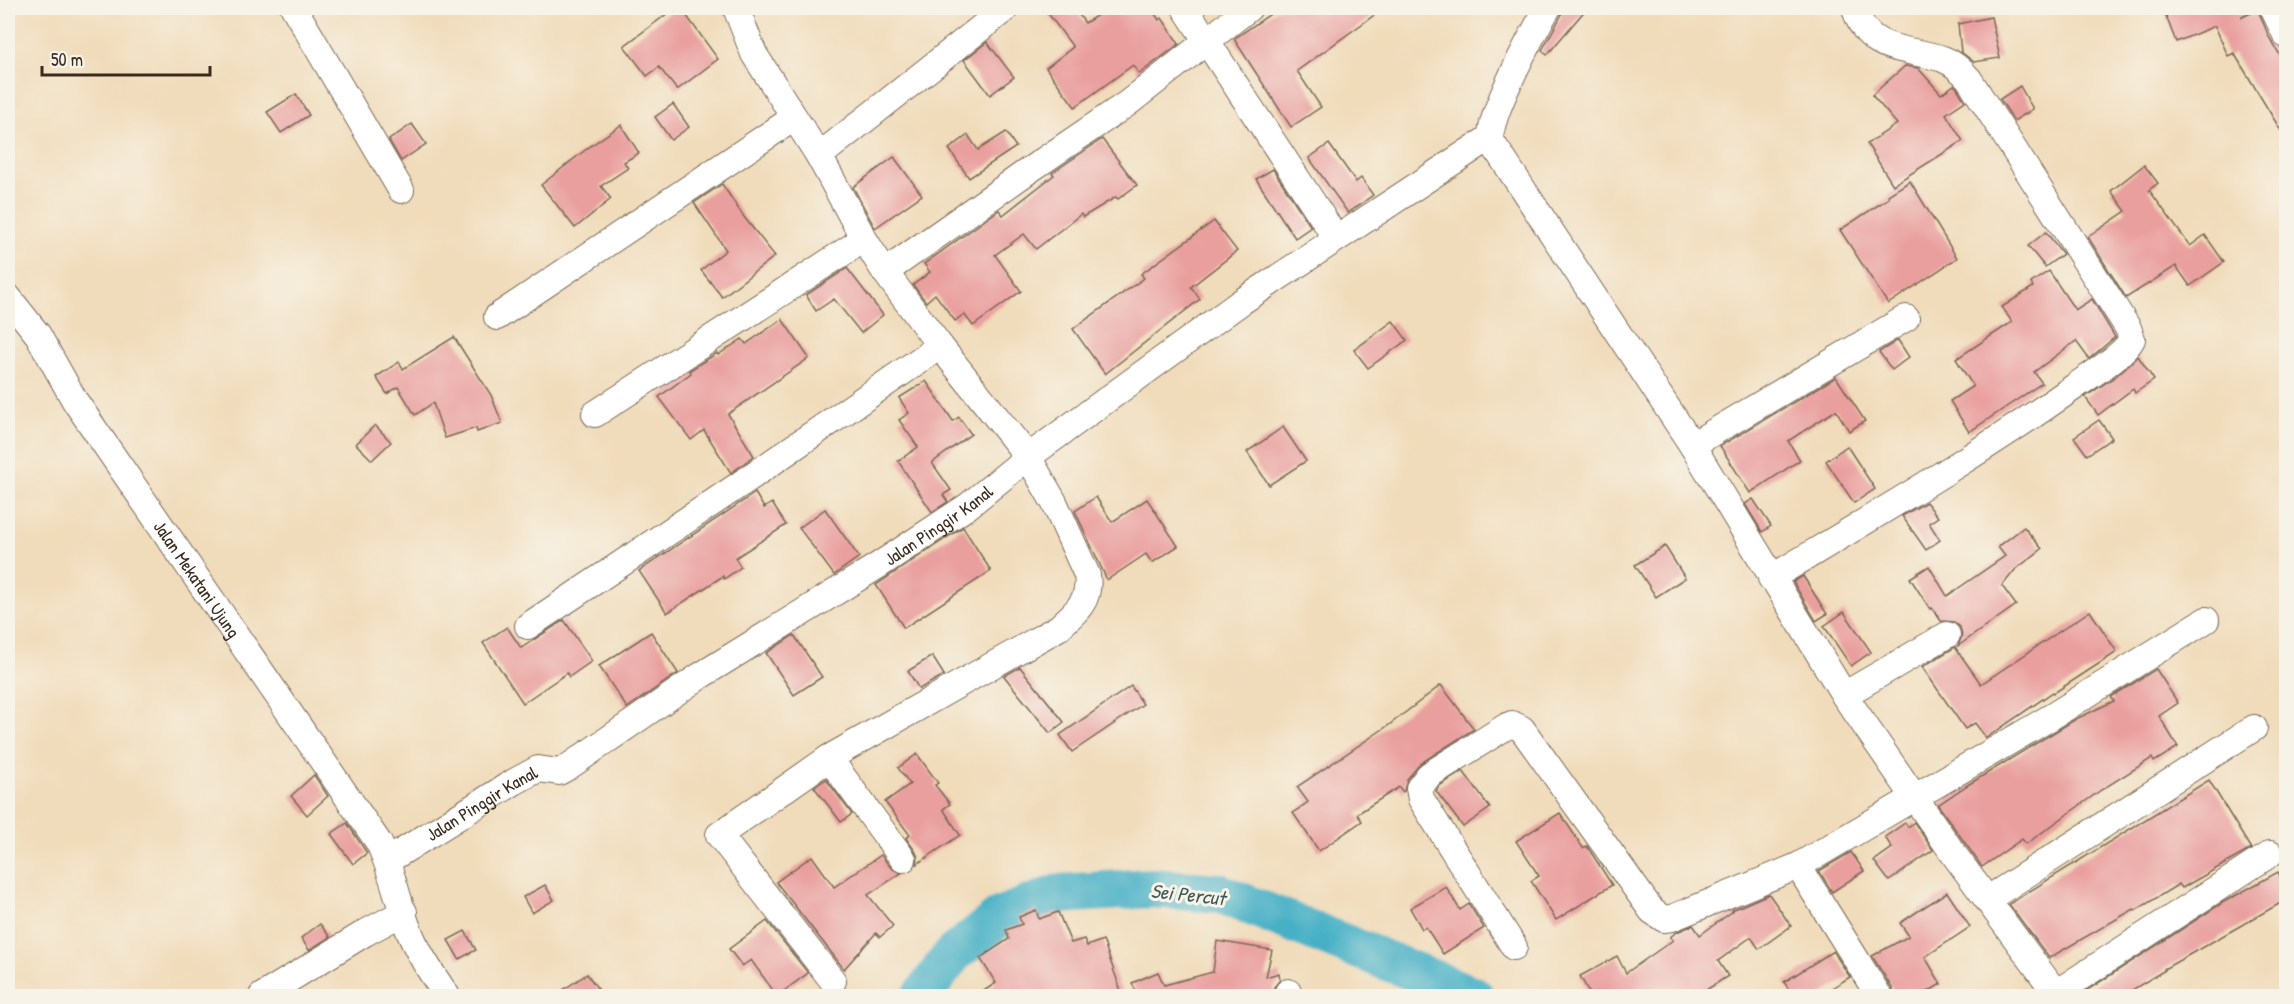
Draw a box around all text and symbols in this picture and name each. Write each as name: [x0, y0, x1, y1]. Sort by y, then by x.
scale bar: [42, 39, 210, 77]
text: 50 m: [51, 47, 83, 72]
street label: Jalan Pinggir Kanal: [879, 478, 998, 571]
street label: Jalan Mekatani Ujung: [148, 515, 247, 643]
street label: Jalan Pinggir Kanal: [421, 759, 542, 846]
water label: Sei Percut: [1150, 877, 1229, 912]

